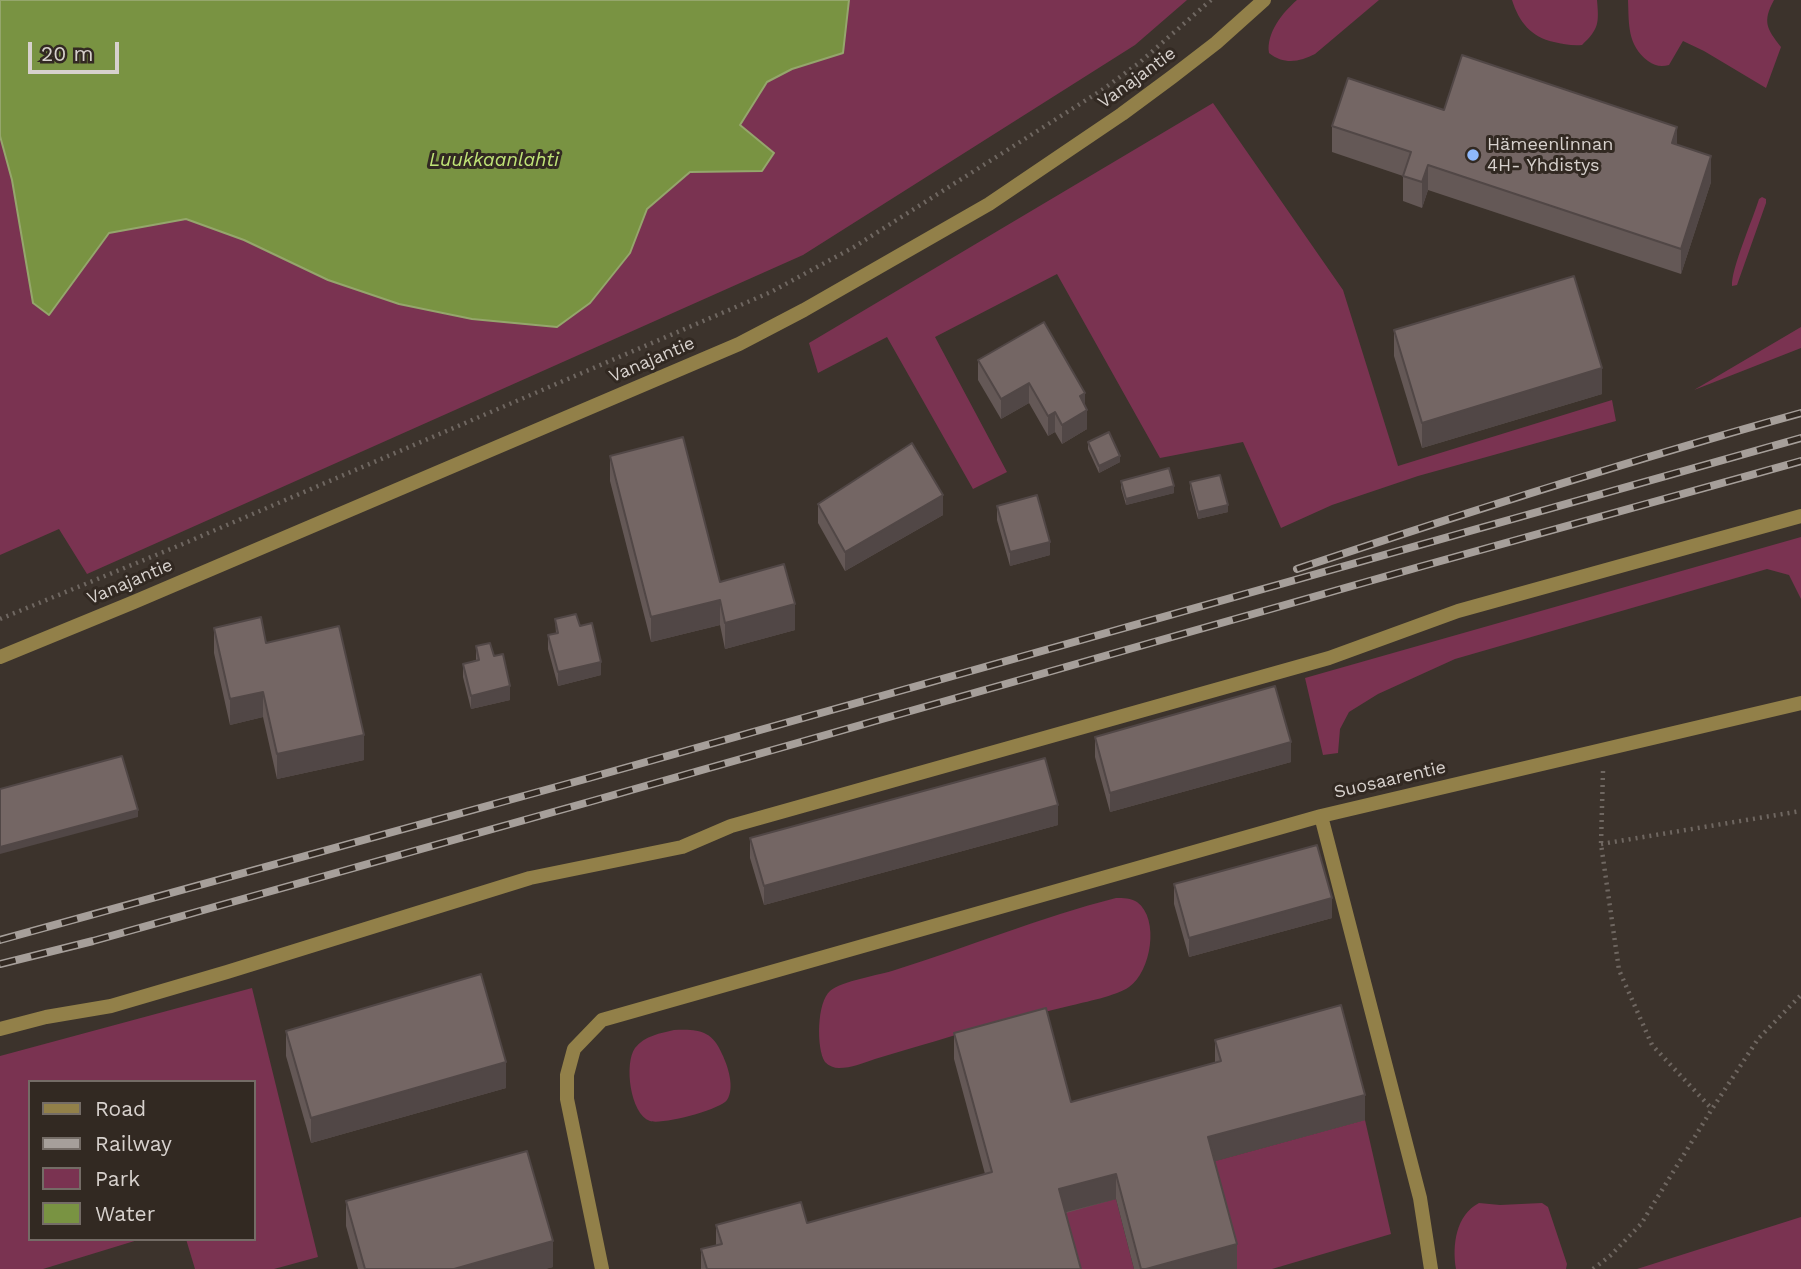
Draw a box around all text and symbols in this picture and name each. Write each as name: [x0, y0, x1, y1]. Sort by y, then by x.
scale bar: [32, 28, 122, 72]
text: 20 m: [41, 41, 93, 66]
street label: Vanajantie: [1094, 43, 1180, 113]
place label: Hämeenlinnan 4H- Yhdistys: [1487, 134, 1613, 176]
marker: Hämeenlinnan 4H- Yhdistys: [1465, 147, 1481, 163]
water label: Luukkaanlahti: [429, 149, 559, 171]
street label: Vanajantie: [606, 332, 698, 388]
street label: Vanajantie: [84, 554, 176, 610]
street label: Suosaarentie: [1332, 757, 1448, 803]
legend: [28, 1080, 256, 1241]
text: Road: [95, 1096, 146, 1121]
text: Railway: [95, 1131, 172, 1156]
text: Park: [95, 1166, 140, 1191]
text: Water: [95, 1201, 155, 1226]

